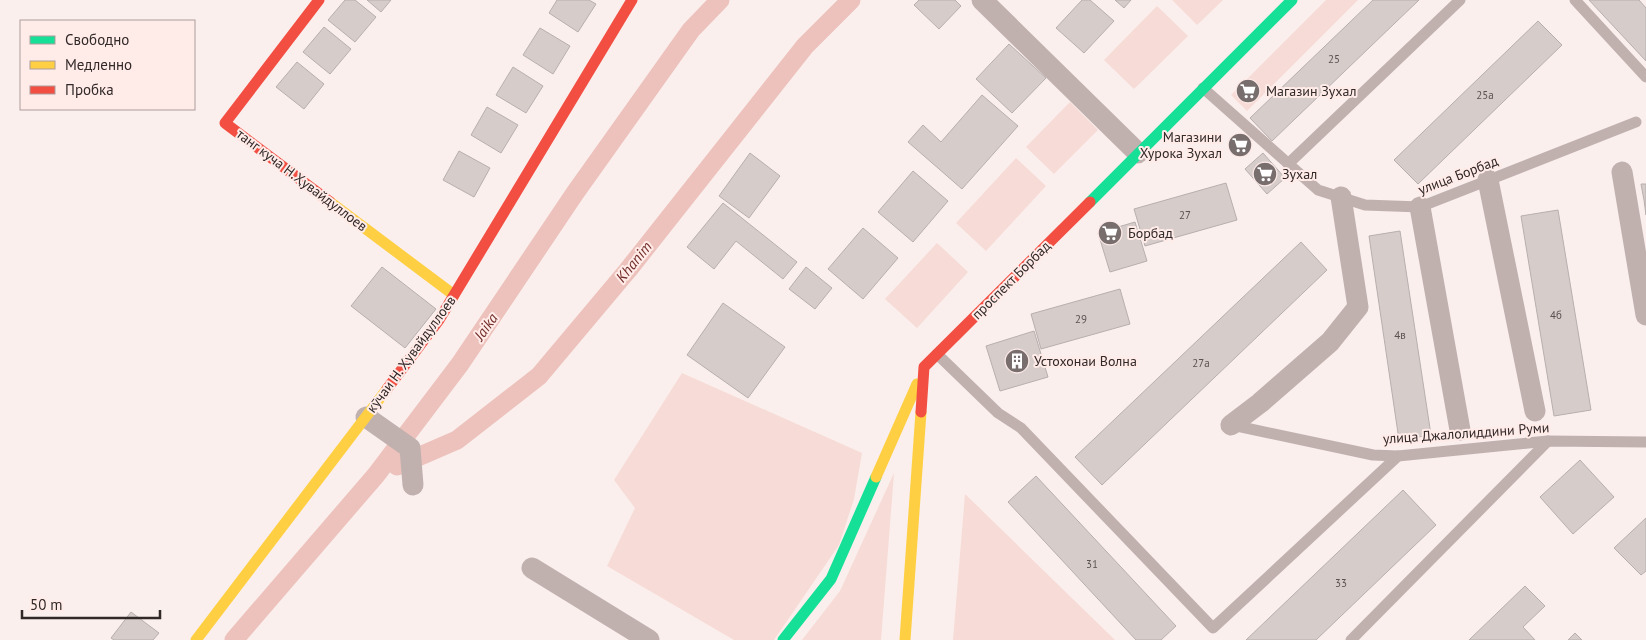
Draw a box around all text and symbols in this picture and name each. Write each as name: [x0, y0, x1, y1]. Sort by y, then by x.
legend: [20, 20, 195, 110]
text: Свободно: [65, 30, 129, 49]
house number: 25: [1328, 52, 1340, 66]
text: Медленно: [65, 55, 132, 74]
supermarket icon: Магазин Зухал: [1235, 78, 1261, 104]
text: Пробка: [65, 80, 114, 99]
place label: Магазин Зухал: [1266, 82, 1356, 100]
house number: 25а: [1476, 88, 1494, 102]
street label: танг куча Н.Ҳувайдуллоев: [233, 125, 371, 235]
place label: Магазини Хурока Зухал: [1140, 128, 1222, 162]
supermarket icon: Магазини Хурока Зухал: [1227, 132, 1253, 158]
street label: улица Борбад: [1415, 151, 1501, 198]
supermarket icon: Зухал: [1252, 161, 1278, 187]
place label: Зухал: [1282, 165, 1317, 183]
house number: 27: [1179, 208, 1191, 222]
supermarket icon: Борбад: [1097, 220, 1123, 246]
place label: Борбад: [1128, 224, 1173, 242]
water label: Khanim: [611, 237, 656, 286]
street label: проспект Борбад: [968, 237, 1054, 323]
street label: кӯчаи Н. Ҳувайдуллоев: [363, 292, 459, 416]
house number: 4б: [1550, 308, 1562, 322]
water label: Jaika: [469, 309, 502, 345]
house number: 29: [1075, 312, 1087, 326]
house number: 4в: [1394, 328, 1406, 342]
building icon: Устохонаи Волна: [1004, 348, 1030, 374]
place label: Устохонаи Волна: [1034, 352, 1137, 370]
house number: 27а: [1192, 356, 1210, 370]
street label: улица Джалолиддини Руми: [1382, 418, 1550, 448]
house number: 31: [1086, 557, 1098, 571]
house number: 33: [1335, 576, 1347, 590]
scale bar: [22, 588, 160, 620]
text: 50 m: [30, 595, 63, 614]

